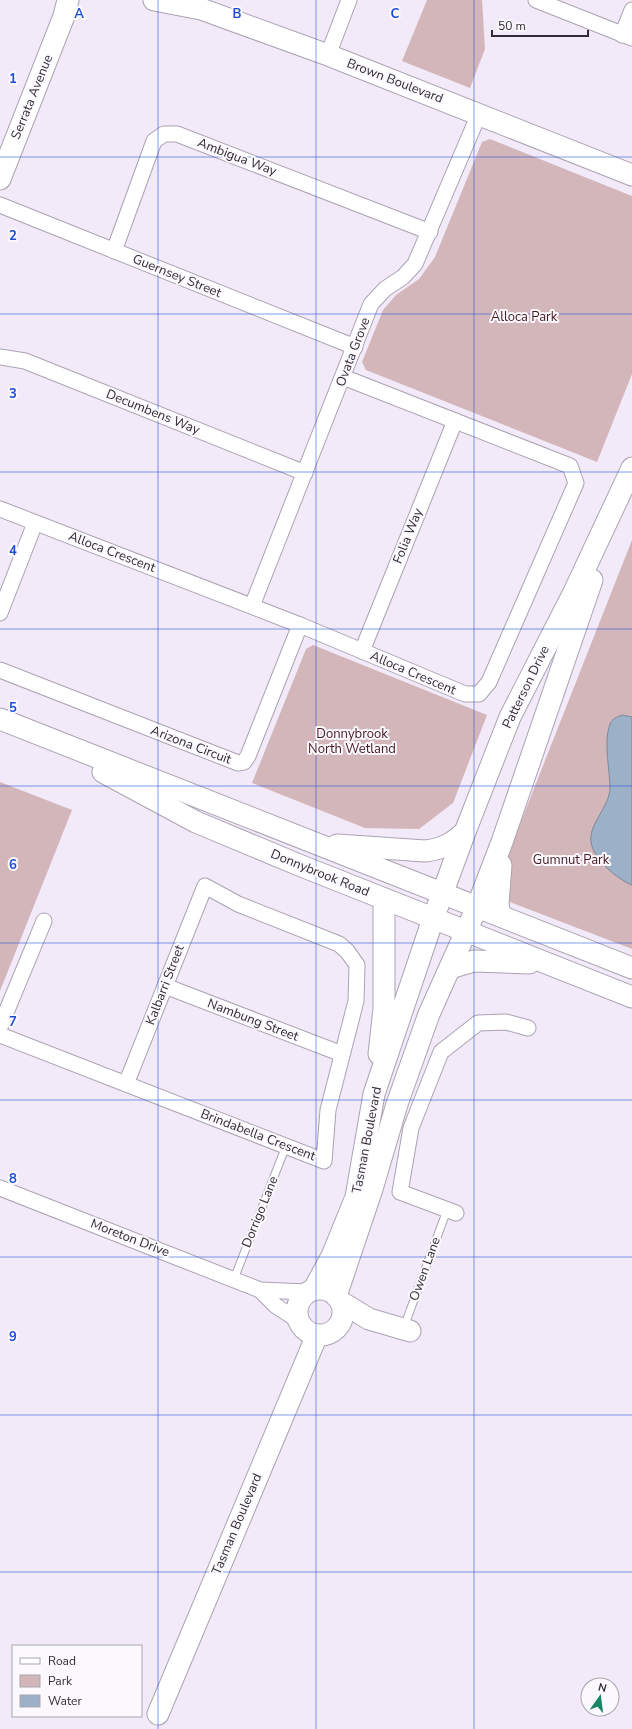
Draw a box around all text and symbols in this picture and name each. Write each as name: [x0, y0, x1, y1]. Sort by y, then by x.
text: A: [74, 5, 84, 23]
text: B: [233, 5, 242, 23]
text: C: [391, 5, 400, 23]
scale bar: [492, 12, 588, 38]
text: 50 m: [498, 18, 526, 34]
street label: Serrata Avenue: [7, 52, 57, 142]
street label: Brown Boulevard: [344, 54, 446, 108]
text: 1: [9, 70, 17, 88]
street label: Ambigua Way: [195, 134, 279, 180]
text: 2: [9, 227, 17, 245]
street label: Guernsey Street: [130, 250, 224, 302]
park label: Alloca Park: [491, 308, 558, 326]
street label: Ovata Grove: [332, 315, 374, 389]
text: 3: [9, 385, 17, 403]
street label: Decumbens Way: [103, 385, 203, 439]
street label: Folia Way: [389, 505, 427, 566]
street label: Alloca Crescent: [66, 527, 158, 577]
text: 4: [9, 542, 17, 560]
street label: Patterson Drive: [498, 642, 554, 731]
street label: Alloca Crescent: [367, 647, 459, 699]
text: 5: [9, 699, 17, 717]
street label: Arizona Circuit: [148, 721, 234, 769]
park label: Donnybrook North Wetland: [308, 725, 396, 758]
street label: Donnybrook Road: [268, 845, 372, 901]
park label: Gumnut Park: [533, 851, 610, 869]
text: 6: [9, 856, 17, 874]
street label: Kalbarri Street: [141, 942, 189, 1028]
street label: Nambung Street: [205, 994, 302, 1046]
text: 7: [9, 1013, 17, 1031]
street label: Tasman Boulevard: [348, 1085, 386, 1195]
street label: Brindabella Crescent: [198, 1105, 319, 1165]
text: 8: [9, 1170, 17, 1188]
street label: Dorrigo Lane: [237, 1173, 283, 1250]
street label: Moreton Drive: [88, 1215, 172, 1261]
street label: Owen Lane: [405, 1235, 445, 1303]
text: 9: [9, 1328, 17, 1346]
street label: Tasman Boulevard: [208, 1471, 266, 1577]
legend: [12, 1645, 142, 1717]
text: Road: [48, 1653, 76, 1669]
text: Park: [48, 1673, 73, 1689]
north arrow: [580, 1677, 620, 1717]
text: N: [596, 1680, 608, 1696]
text: Water: [48, 1693, 82, 1709]

